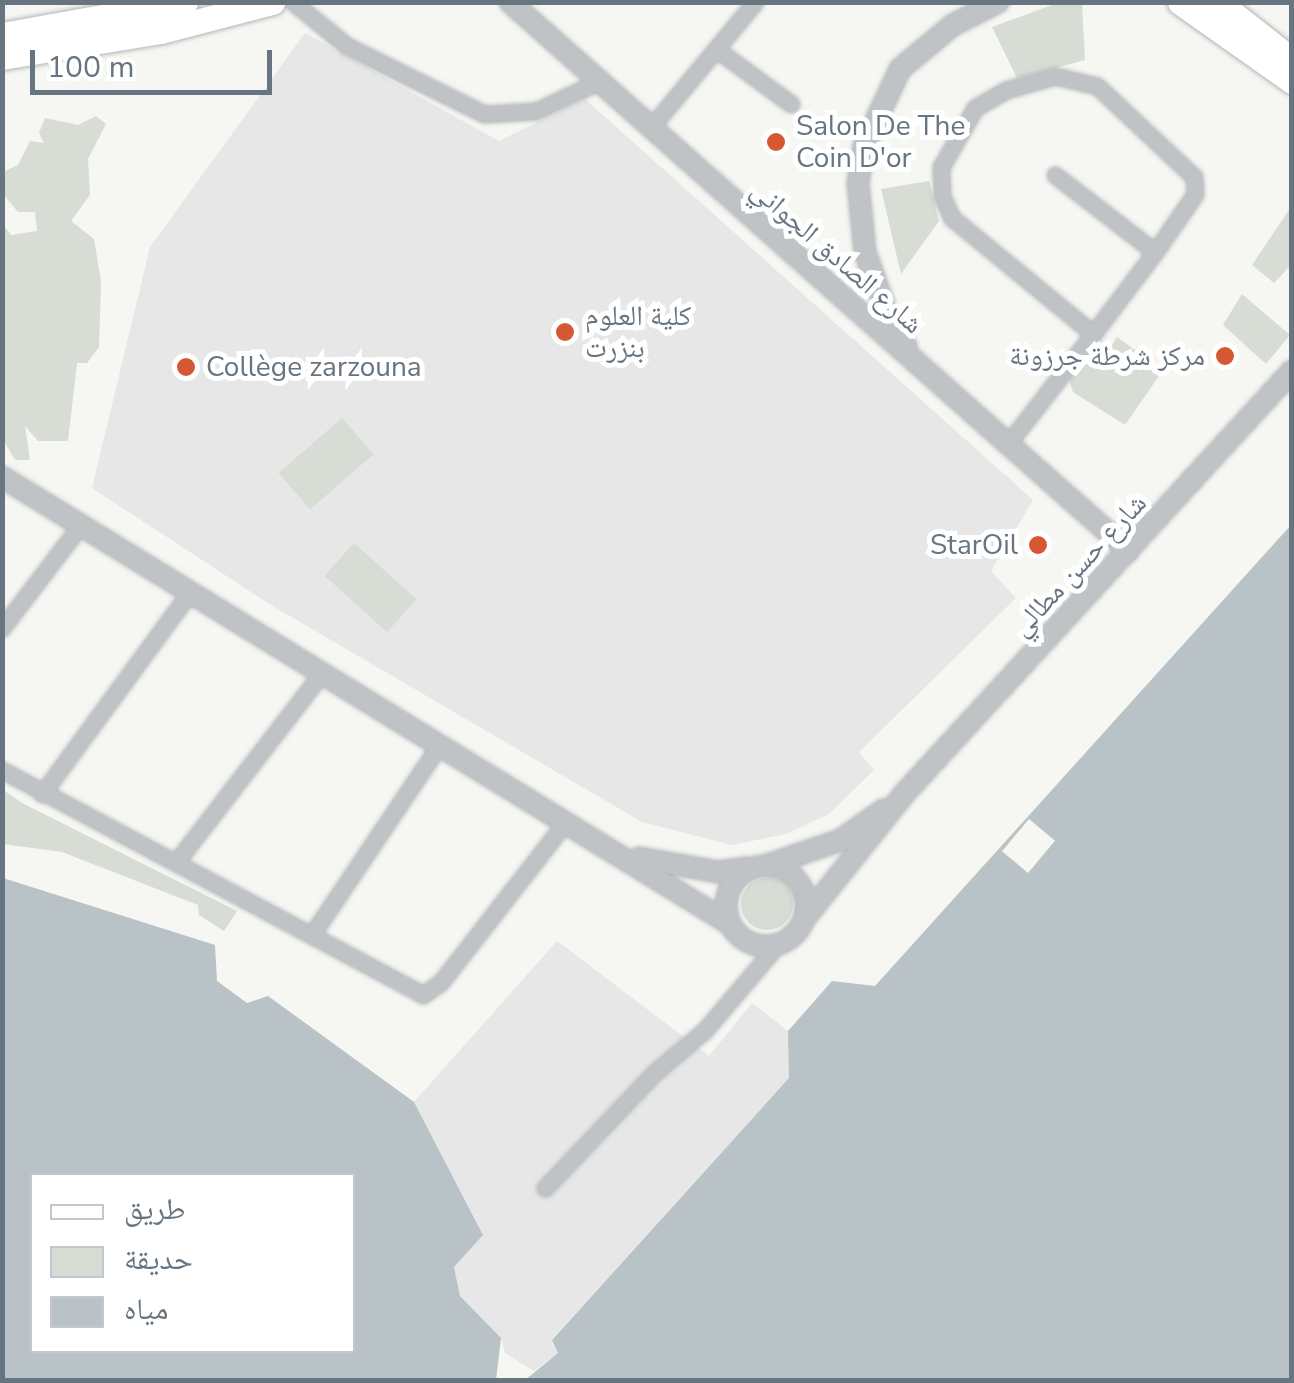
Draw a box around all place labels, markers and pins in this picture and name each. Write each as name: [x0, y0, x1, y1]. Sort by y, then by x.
place label: Salon De The Coin D'or: [796, 109, 965, 175]
marker: Salon De The Coin D'or: [765, 131, 787, 153]
place label: كلية العلوم بنزرت: [585, 299, 691, 365]
marker: كلية العلوم بنزرت: [554, 321, 576, 343]
place label: مركز شرطة جرزونة: [1009, 339, 1205, 373]
marker: مركز شرطة جرزونة: [1214, 345, 1236, 367]
place label: Collège zarzouna: [206, 350, 422, 384]
marker: Collège zarzouna: [175, 356, 197, 378]
place label: StarOil: [930, 528, 1018, 562]
marker: StarOil: [1027, 534, 1049, 556]

